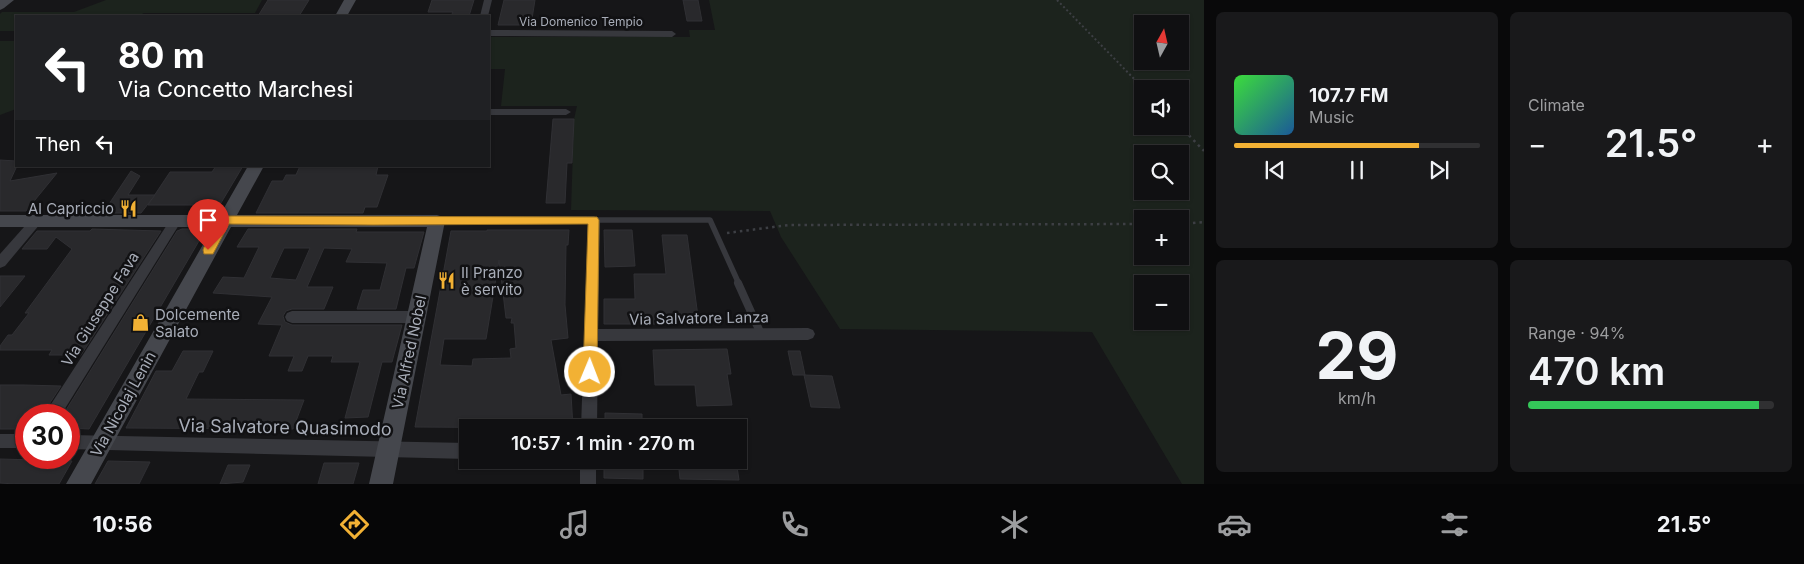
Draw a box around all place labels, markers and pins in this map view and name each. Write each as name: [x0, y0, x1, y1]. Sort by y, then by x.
restaurant icon: Al Capriccio: [118, 198, 138, 218]
place label: Al Capriccio: [28, 199, 114, 218]
pin: [187, 199, 229, 250]
place label: Il Pranzo è servito: [461, 263, 522, 299]
restaurant icon: Il Pranzo è servito: [437, 271, 457, 291]
place label: Dolcemente Salato: [155, 305, 240, 341]
shop icon: Dolcemente Salato: [131, 313, 151, 333]

